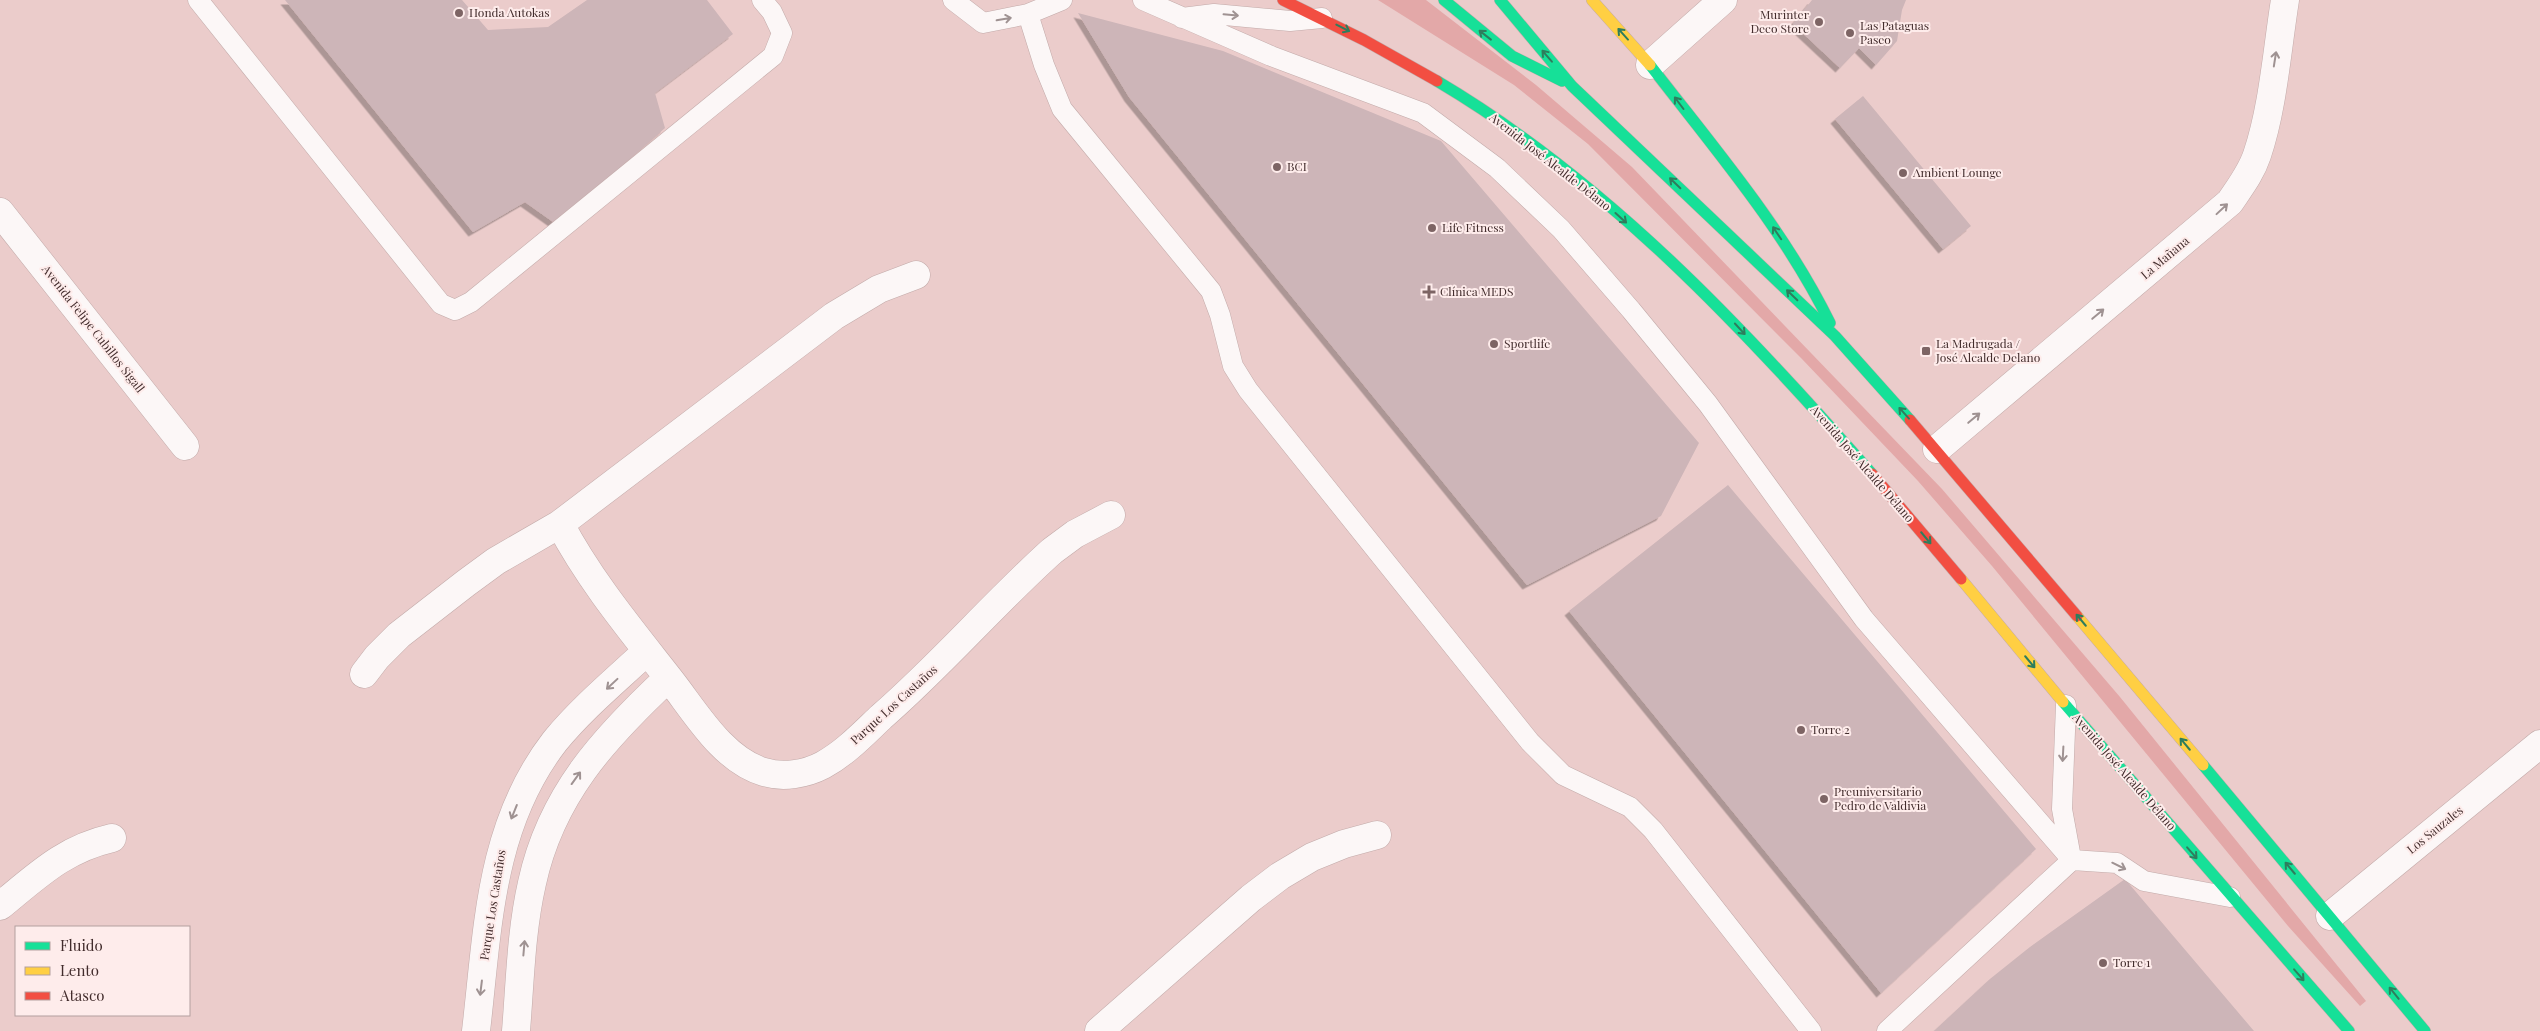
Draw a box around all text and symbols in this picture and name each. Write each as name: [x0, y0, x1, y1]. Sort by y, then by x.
place label: Honda Autokas: [469, 4, 550, 20]
place label: Murinter Deco Store: [1750, 6, 1810, 36]
marker: Honda Autokas: [453, 7, 465, 19]
one-way arrow: [1223, 11, 1239, 20]
one-way arrow: [996, 13, 1012, 23]
marker: Murinter Deco Store: [1813, 16, 1825, 28]
place label: Las Pataguas Paseo: [1860, 17, 1929, 47]
one-way arrow: [1335, 24, 1350, 33]
marker: Las Pataguas Paseo: [1844, 27, 1856, 39]
one-way arrow: [1617, 28, 1629, 41]
one-way arrow: [1479, 30, 1492, 41]
one-way arrow: [1541, 50, 1553, 63]
one-way arrow: [2271, 51, 2281, 67]
one-way arrow: [1674, 97, 1685, 110]
street label: Avenida José Alcalde Délano: [1486, 108, 1615, 214]
place label: BCI: [1287, 158, 1307, 174]
marker: BCI: [1271, 161, 1283, 173]
place label: Ambient Lounge: [1912, 164, 2002, 180]
marker: Ambient Lounge: [1897, 167, 1909, 179]
one-way arrow: [1668, 177, 1681, 189]
one-way arrow: [2216, 203, 2229, 215]
one-way arrow: [1615, 212, 1628, 224]
place label: Life Fitness: [1442, 219, 1504, 235]
marker: Life Fitness: [1426, 222, 1438, 234]
one-way arrow: [1772, 226, 1782, 240]
street label: La Mañana: [2137, 232, 2192, 282]
street label: Avenida Felipe Cubillos Sigall: [38, 261, 149, 396]
place label: Clínica MEDS: [1440, 283, 1513, 299]
marker: Clínica MEDS: [1422, 285, 1436, 299]
one-way arrow: [1786, 289, 1799, 301]
one-way arrow: [2092, 308, 2105, 319]
one-way arrow: [1734, 323, 1745, 336]
place label: Sportlife: [1504, 335, 1550, 351]
place label: La Madrugada / José Alcalde Delano: [1935, 335, 2041, 365]
marker: Sportlife: [1488, 338, 1500, 350]
marker: La Madrugada / José Alcalde Delano: [1920, 345, 1932, 357]
street label: Avenida José Alcalde Délano: [1807, 401, 1918, 526]
one-way arrow: [1898, 406, 1910, 419]
one-way arrow: [1967, 413, 1980, 424]
one-way arrow: [1921, 531, 1932, 544]
one-way arrow: [2075, 613, 2086, 626]
one-way arrow: [2025, 656, 2036, 669]
street label: Parque Los Castaños: [846, 661, 940, 748]
one-way arrow: [605, 678, 618, 690]
street label: Avenida José Alcalde Délano: [2069, 709, 2180, 834]
place label: Torre 2: [1811, 721, 1850, 737]
marker: Torre 2: [1795, 724, 1807, 736]
one-way arrow: [2180, 738, 2191, 751]
one-way arrow: [2059, 746, 2068, 762]
one-way arrow: [571, 771, 581, 785]
place label: Preuniversitario Pedro de Valdivia: [1834, 783, 1926, 813]
marker: Preuniversitario Pedro de Valdivia: [1818, 793, 1830, 805]
street label: Los Sauzales: [2403, 802, 2466, 857]
one-way arrow: [509, 804, 518, 819]
one-way arrow: [2187, 846, 2198, 859]
street label: Parque Los Castaños: [475, 848, 509, 961]
one-way arrow: [2112, 861, 2127, 871]
one-way arrow: [2285, 862, 2296, 875]
legend: [15, 926, 190, 1016]
text: Fluido: [60, 935, 103, 955]
one-way arrow: [519, 940, 528, 956]
place label: Torre 1: [2113, 954, 2151, 970]
marker: Torre 1: [2097, 957, 2109, 969]
text: Lento: [60, 960, 99, 980]
one-way arrow: [2294, 969, 2305, 982]
one-way arrow: [476, 980, 486, 996]
text: Atasco: [59, 985, 104, 1005]
one-way arrow: [2388, 987, 2399, 1000]

